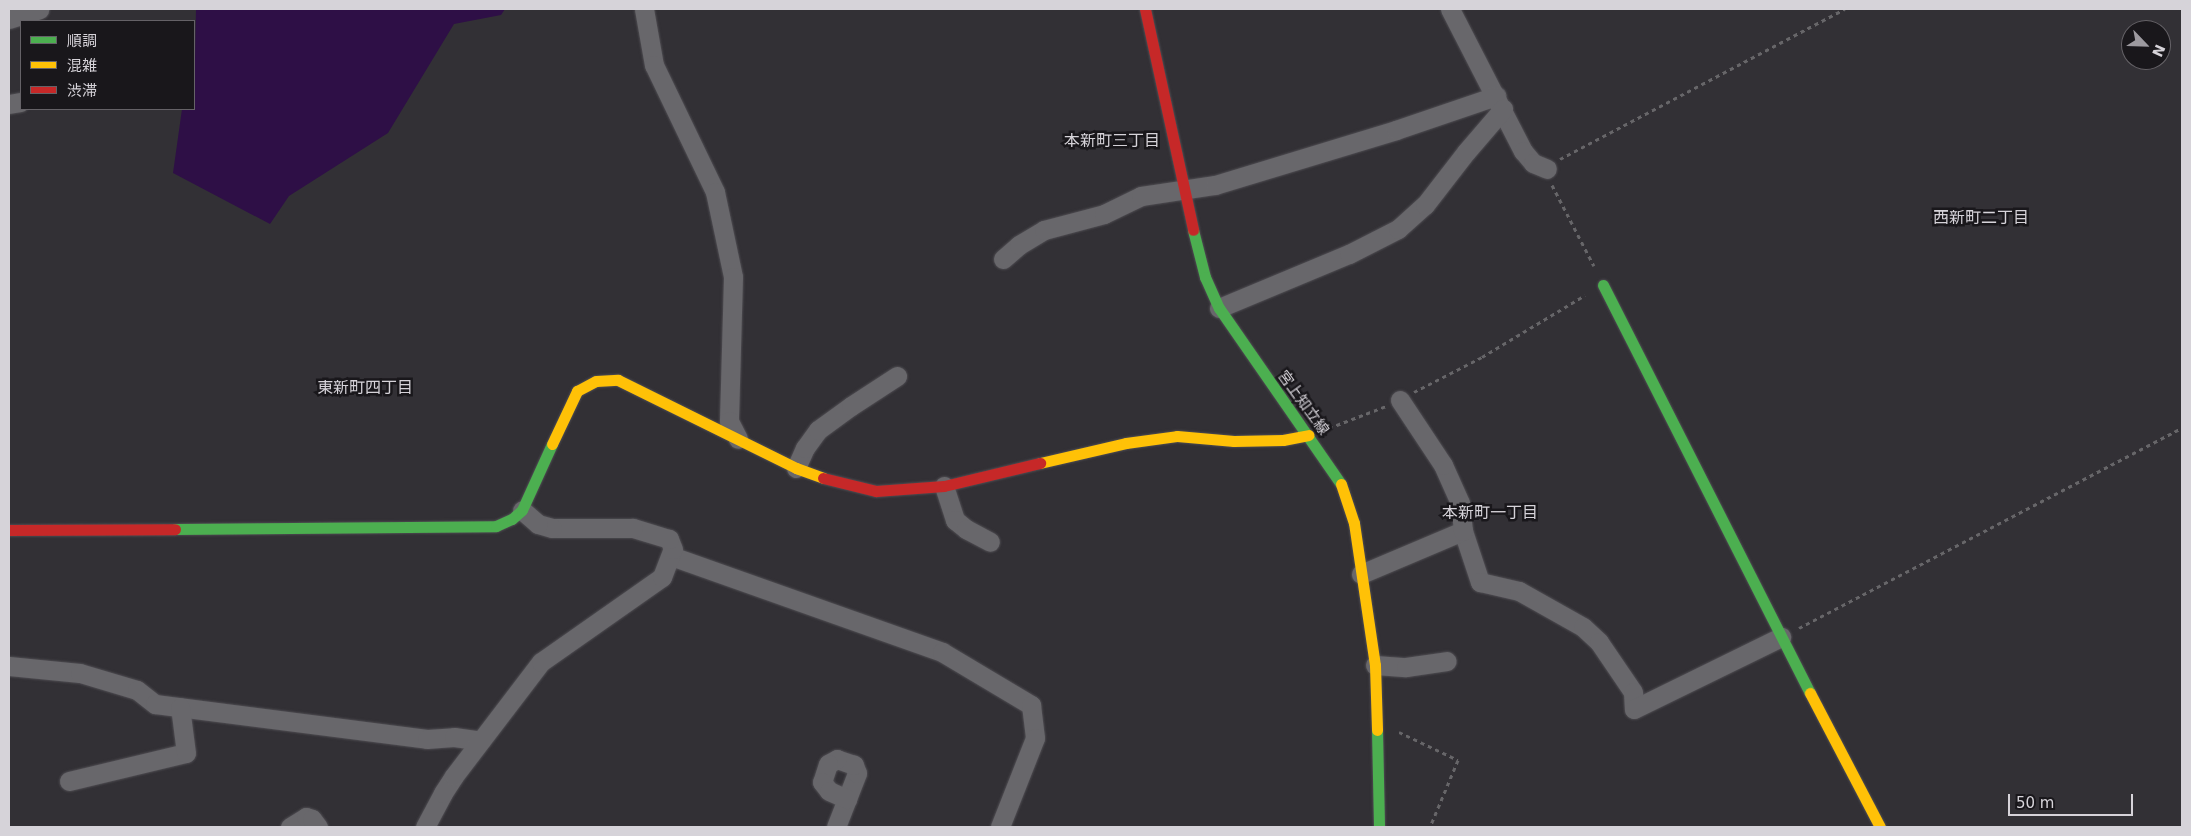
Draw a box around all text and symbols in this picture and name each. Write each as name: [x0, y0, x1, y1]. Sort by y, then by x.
legend: [20, 20, 195, 110]
north arrow: [2121, 20, 2171, 70]
text: 順調: [67, 32, 97, 50]
text: N: [2149, 42, 2168, 59]
text: 混雑: [67, 57, 97, 75]
text: 渋滞: [67, 82, 97, 100]
district label: 本新町三丁目: [1064, 131, 1160, 151]
district label: 西新町二丁目: [1933, 208, 2029, 228]
street label: 宮上知立線: [1274, 367, 1332, 439]
district label: 東新町四丁目: [317, 378, 413, 398]
district label: 本新町一丁目: [1442, 503, 1538, 523]
scale bar: [2011, 784, 2136, 816]
text: 50 m: [2016, 794, 2054, 812]

